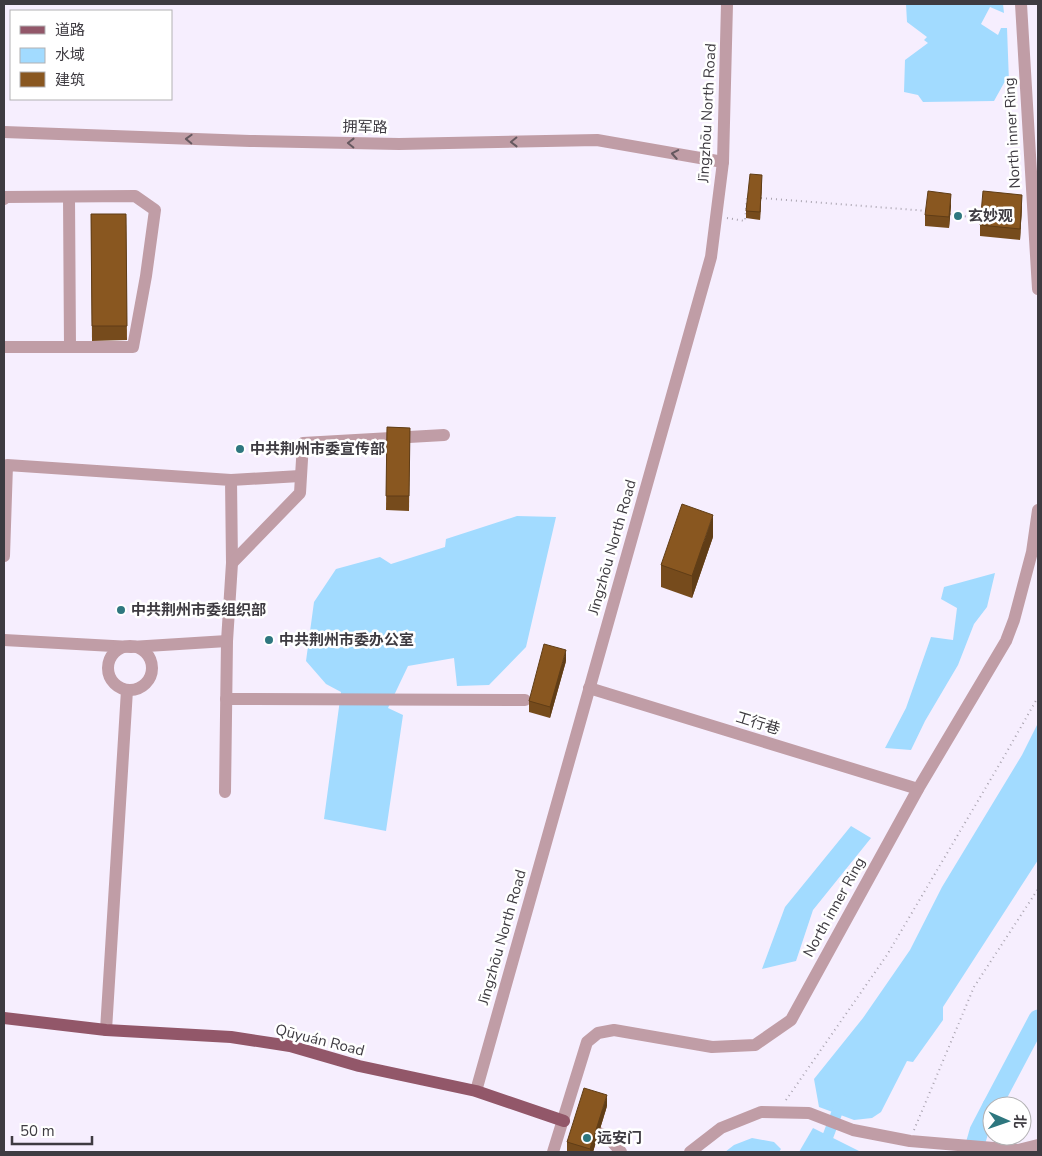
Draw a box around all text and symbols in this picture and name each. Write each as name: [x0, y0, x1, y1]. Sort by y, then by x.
legend: [10, 10, 172, 100]
text: 道路: [55, 20, 85, 40]
street label: Jīngzhōu North Road: [693, 43, 721, 184]
text: 水域: [55, 45, 85, 65]
text: 建筑: [55, 70, 85, 90]
street label: North inner Ring: [999, 77, 1025, 189]
street label: 拥军路: [342, 117, 388, 137]
one-way arrow: [185, 134, 192, 144]
one-way arrow: [510, 137, 518, 147]
one-way arrow: [347, 138, 355, 148]
one-way arrow: [671, 149, 680, 159]
place label: 玄妙观: [968, 206, 1013, 226]
marker: 玄妙观: [952, 210, 964, 222]
place label: 中共荆州市委宣传部: [250, 439, 385, 459]
marker: 中共荆州市委宣传部: [234, 443, 246, 455]
street label: Jīngzhōu North Road: [583, 477, 641, 618]
place label: 中共荆州市委组织部: [131, 600, 266, 620]
marker: 中共荆州市委组织部: [115, 604, 127, 616]
place label: 中共荆州市委办公室: [279, 630, 414, 650]
marker: 中共荆州市委办公室: [263, 634, 275, 646]
street label: 工行巷: [734, 707, 782, 739]
street label: North inner Ring: [798, 853, 870, 961]
street label: Jīngzhōu North Road: [473, 867, 531, 1008]
street label: Qūyuán Road: [273, 1019, 367, 1061]
north arrow: [982, 1096, 1032, 1146]
scale bar: [12, 1114, 92, 1146]
text: 北: [1010, 1114, 1029, 1129]
text: 50 m: [20, 1121, 55, 1141]
place label: 远安门: [597, 1128, 642, 1148]
marker: 远安门: [581, 1132, 593, 1144]

